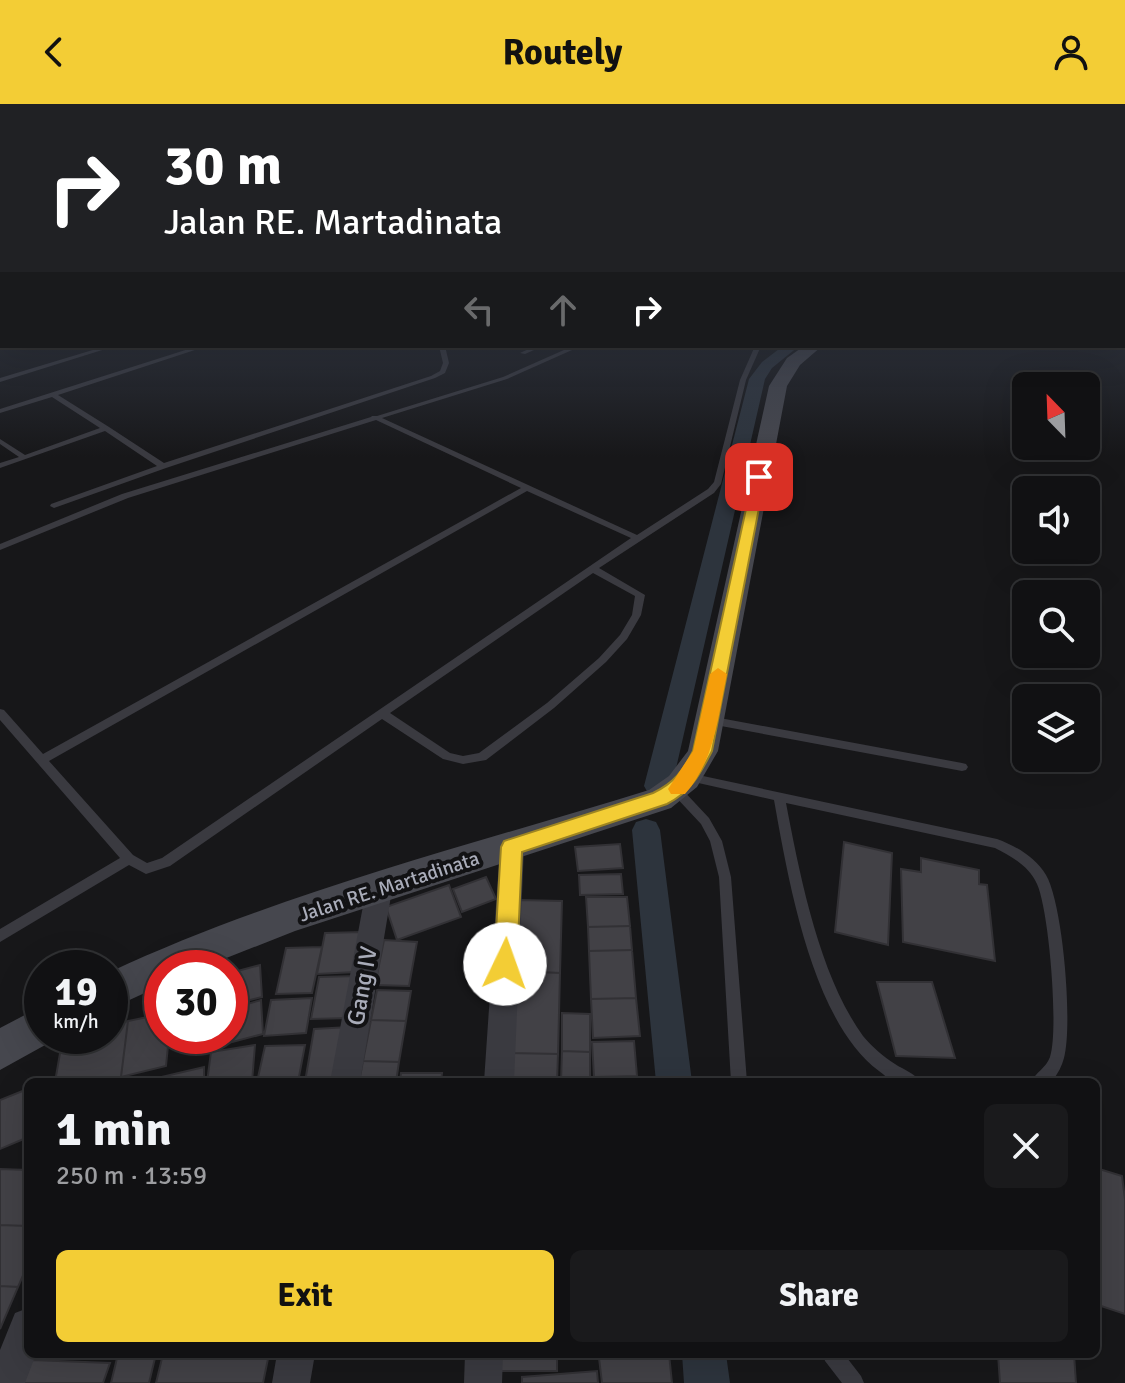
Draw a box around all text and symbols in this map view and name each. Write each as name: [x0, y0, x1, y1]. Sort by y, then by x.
icon: back: [32, 30, 76, 74]
text: Routely: [503, 30, 622, 75]
icon: person: [1049, 30, 1093, 74]
text: 30 m: [164, 131, 282, 200]
icon: right: [32, 136, 136, 240]
text: Jalan RE. Martadinata: [164, 200, 502, 245]
icon: left: [457, 288, 501, 332]
icon: ahead: [541, 288, 585, 332]
icon: right: [625, 288, 669, 332]
north arrow: [1012, 372, 1100, 460]
map controls: [1012, 372, 1100, 772]
pin: [725, 443, 793, 511]
icon: arrive: [737, 455, 781, 499]
button: sound: [1012, 476, 1100, 564]
button: search: [1012, 580, 1100, 668]
button: layers: [1012, 684, 1100, 772]
street label: Jalan RE. Martadinata: [296, 846, 482, 927]
position arrow: [463, 922, 547, 1006]
street label: Gang IV: [340, 944, 384, 1028]
speed limit sign: 30: [144, 950, 248, 1054]
text: 19: [54, 967, 98, 1017]
text: km/h: [53, 1009, 99, 1034]
text: 1 min: [56, 1100, 172, 1159]
button: close: [984, 1104, 1068, 1188]
text: 250 m · 13:59: [56, 1160, 207, 1192]
button: Exit: [56, 1250, 554, 1342]
button: Share: [570, 1250, 1068, 1342]

